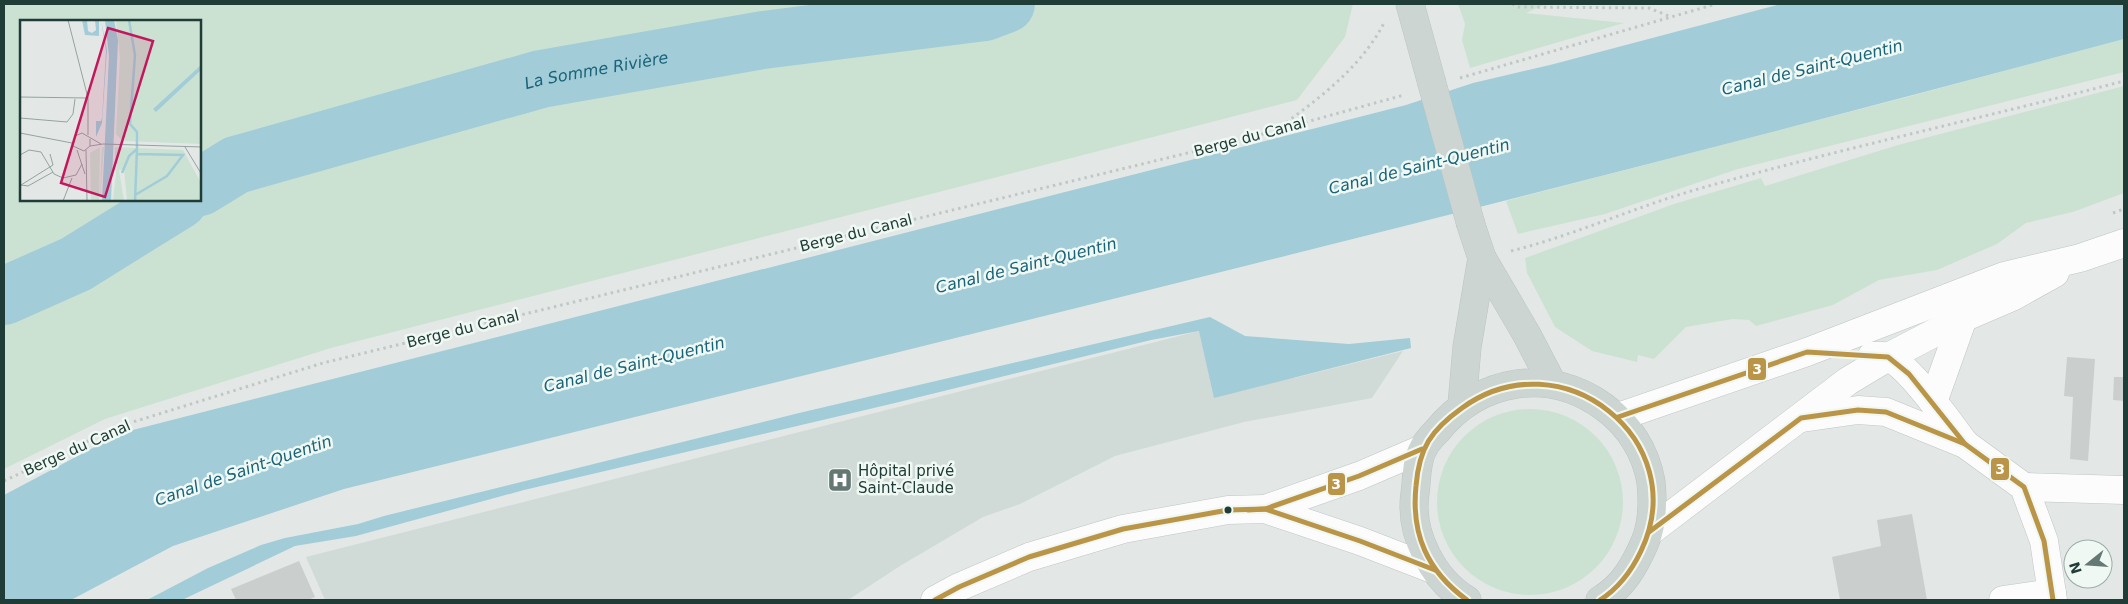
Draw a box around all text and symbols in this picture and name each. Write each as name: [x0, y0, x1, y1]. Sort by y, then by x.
inset map: [20, 20, 201, 201]
water label: Canal de Saint-Quentin: [1720, 36, 1905, 99]
water label: La Somme Rivière: [522, 48, 670, 93]
street label: Berge du Canal: [1192, 113, 1308, 161]
water label: Canal de Saint-Quentin: [1327, 135, 1512, 198]
street label: Berge du Canal: [798, 210, 914, 256]
water label: Canal de Saint-Quentin: [934, 234, 1119, 297]
street label: Berge du Canal: [405, 306, 521, 352]
water label: Canal de Saint-Quentin: [542, 333, 727, 396]
line badge: 3: [1747, 357, 1767, 381]
text: 3: [1752, 361, 1762, 377]
street label: Berge du Canal: [21, 416, 133, 480]
water label: Canal de Saint-Quentin: [152, 431, 334, 510]
line badge: 3: [1990, 457, 2010, 481]
text: 3: [1995, 461, 2005, 477]
place label: Hôpital privé Saint-Claude: [858, 462, 954, 497]
hospital icon: Hôpital privé Saint-Claude: [827, 467, 853, 493]
line badge: 3: [1327, 472, 1346, 496]
text: 3: [1331, 476, 1341, 492]
unlabelled marker: [1223, 505, 1233, 515]
north arrow: [2063, 539, 2113, 589]
text: N: [2066, 560, 2085, 576]

